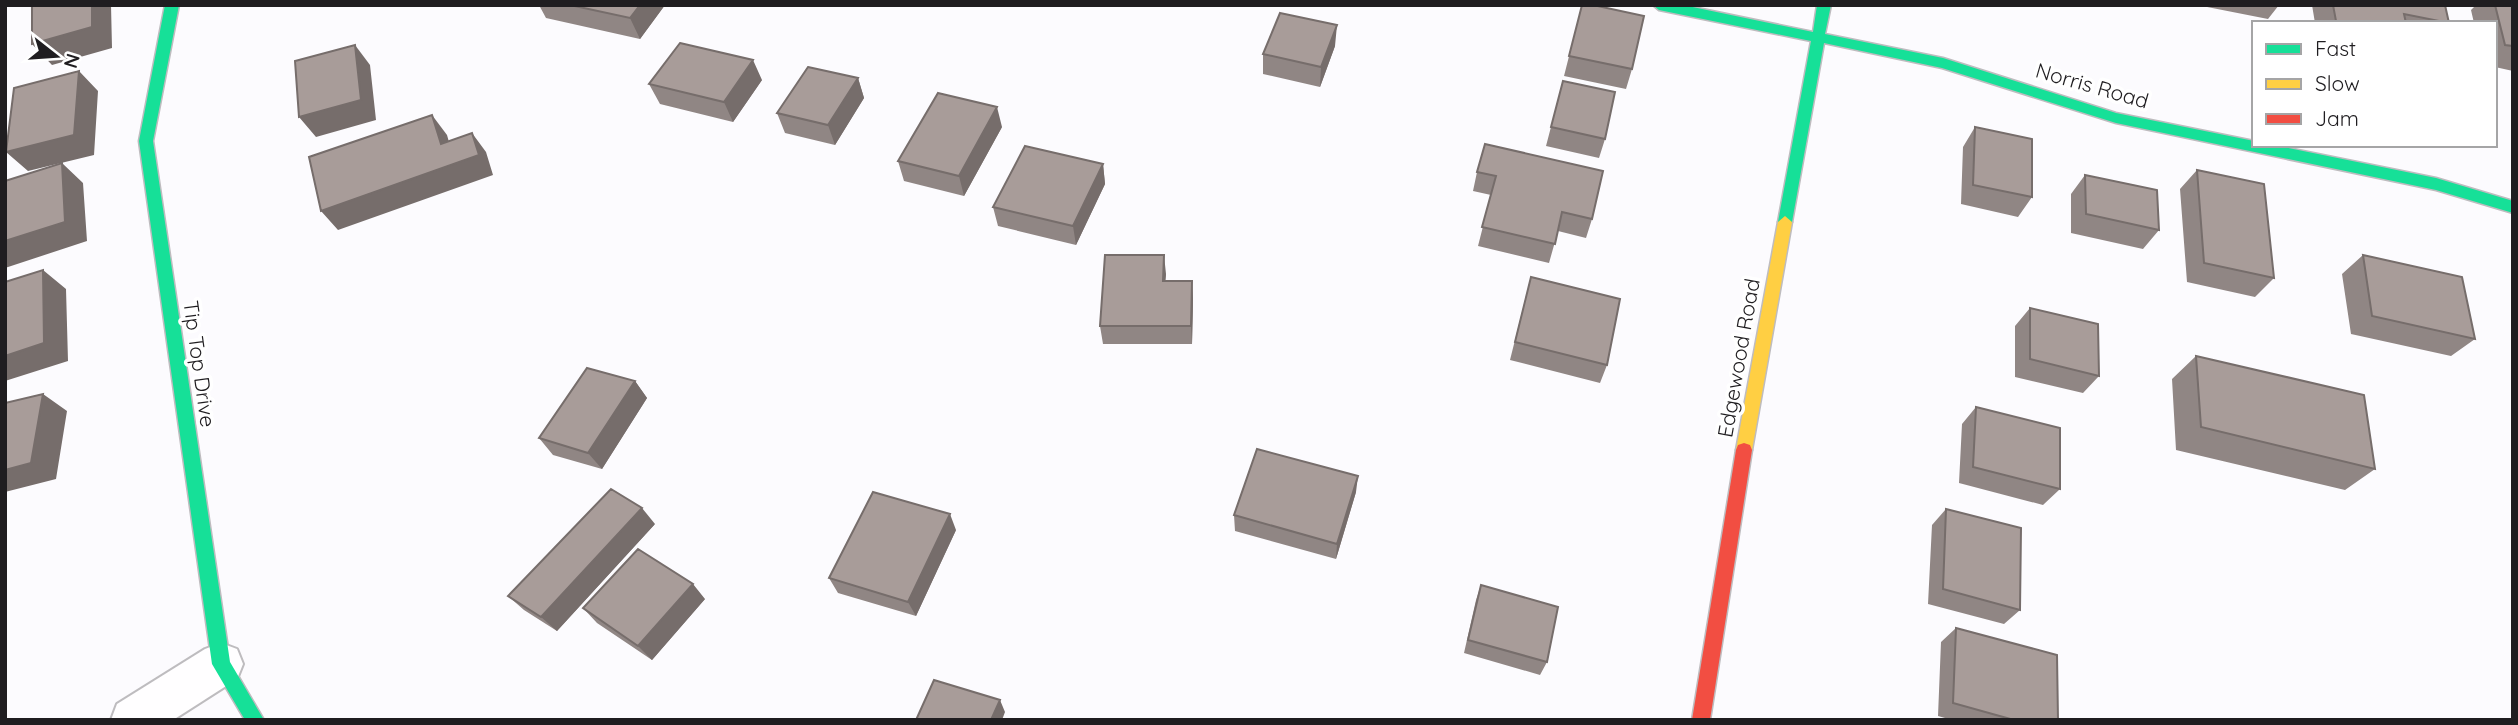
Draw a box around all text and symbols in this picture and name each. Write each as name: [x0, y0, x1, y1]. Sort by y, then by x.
north arrow: [21, 21, 91, 91]
legend: [2252, 21, 2497, 147]
text: Fast: [2315, 35, 2356, 61]
text: N: [59, 51, 86, 71]
street label: Norris Road: [2033, 57, 2152, 114]
text: Slow: [2315, 70, 2360, 96]
text: Jam: [2315, 105, 2359, 131]
street label: Edgewood Road: [1711, 276, 1765, 439]
street label: Tip Top Drive: [178, 299, 222, 429]

